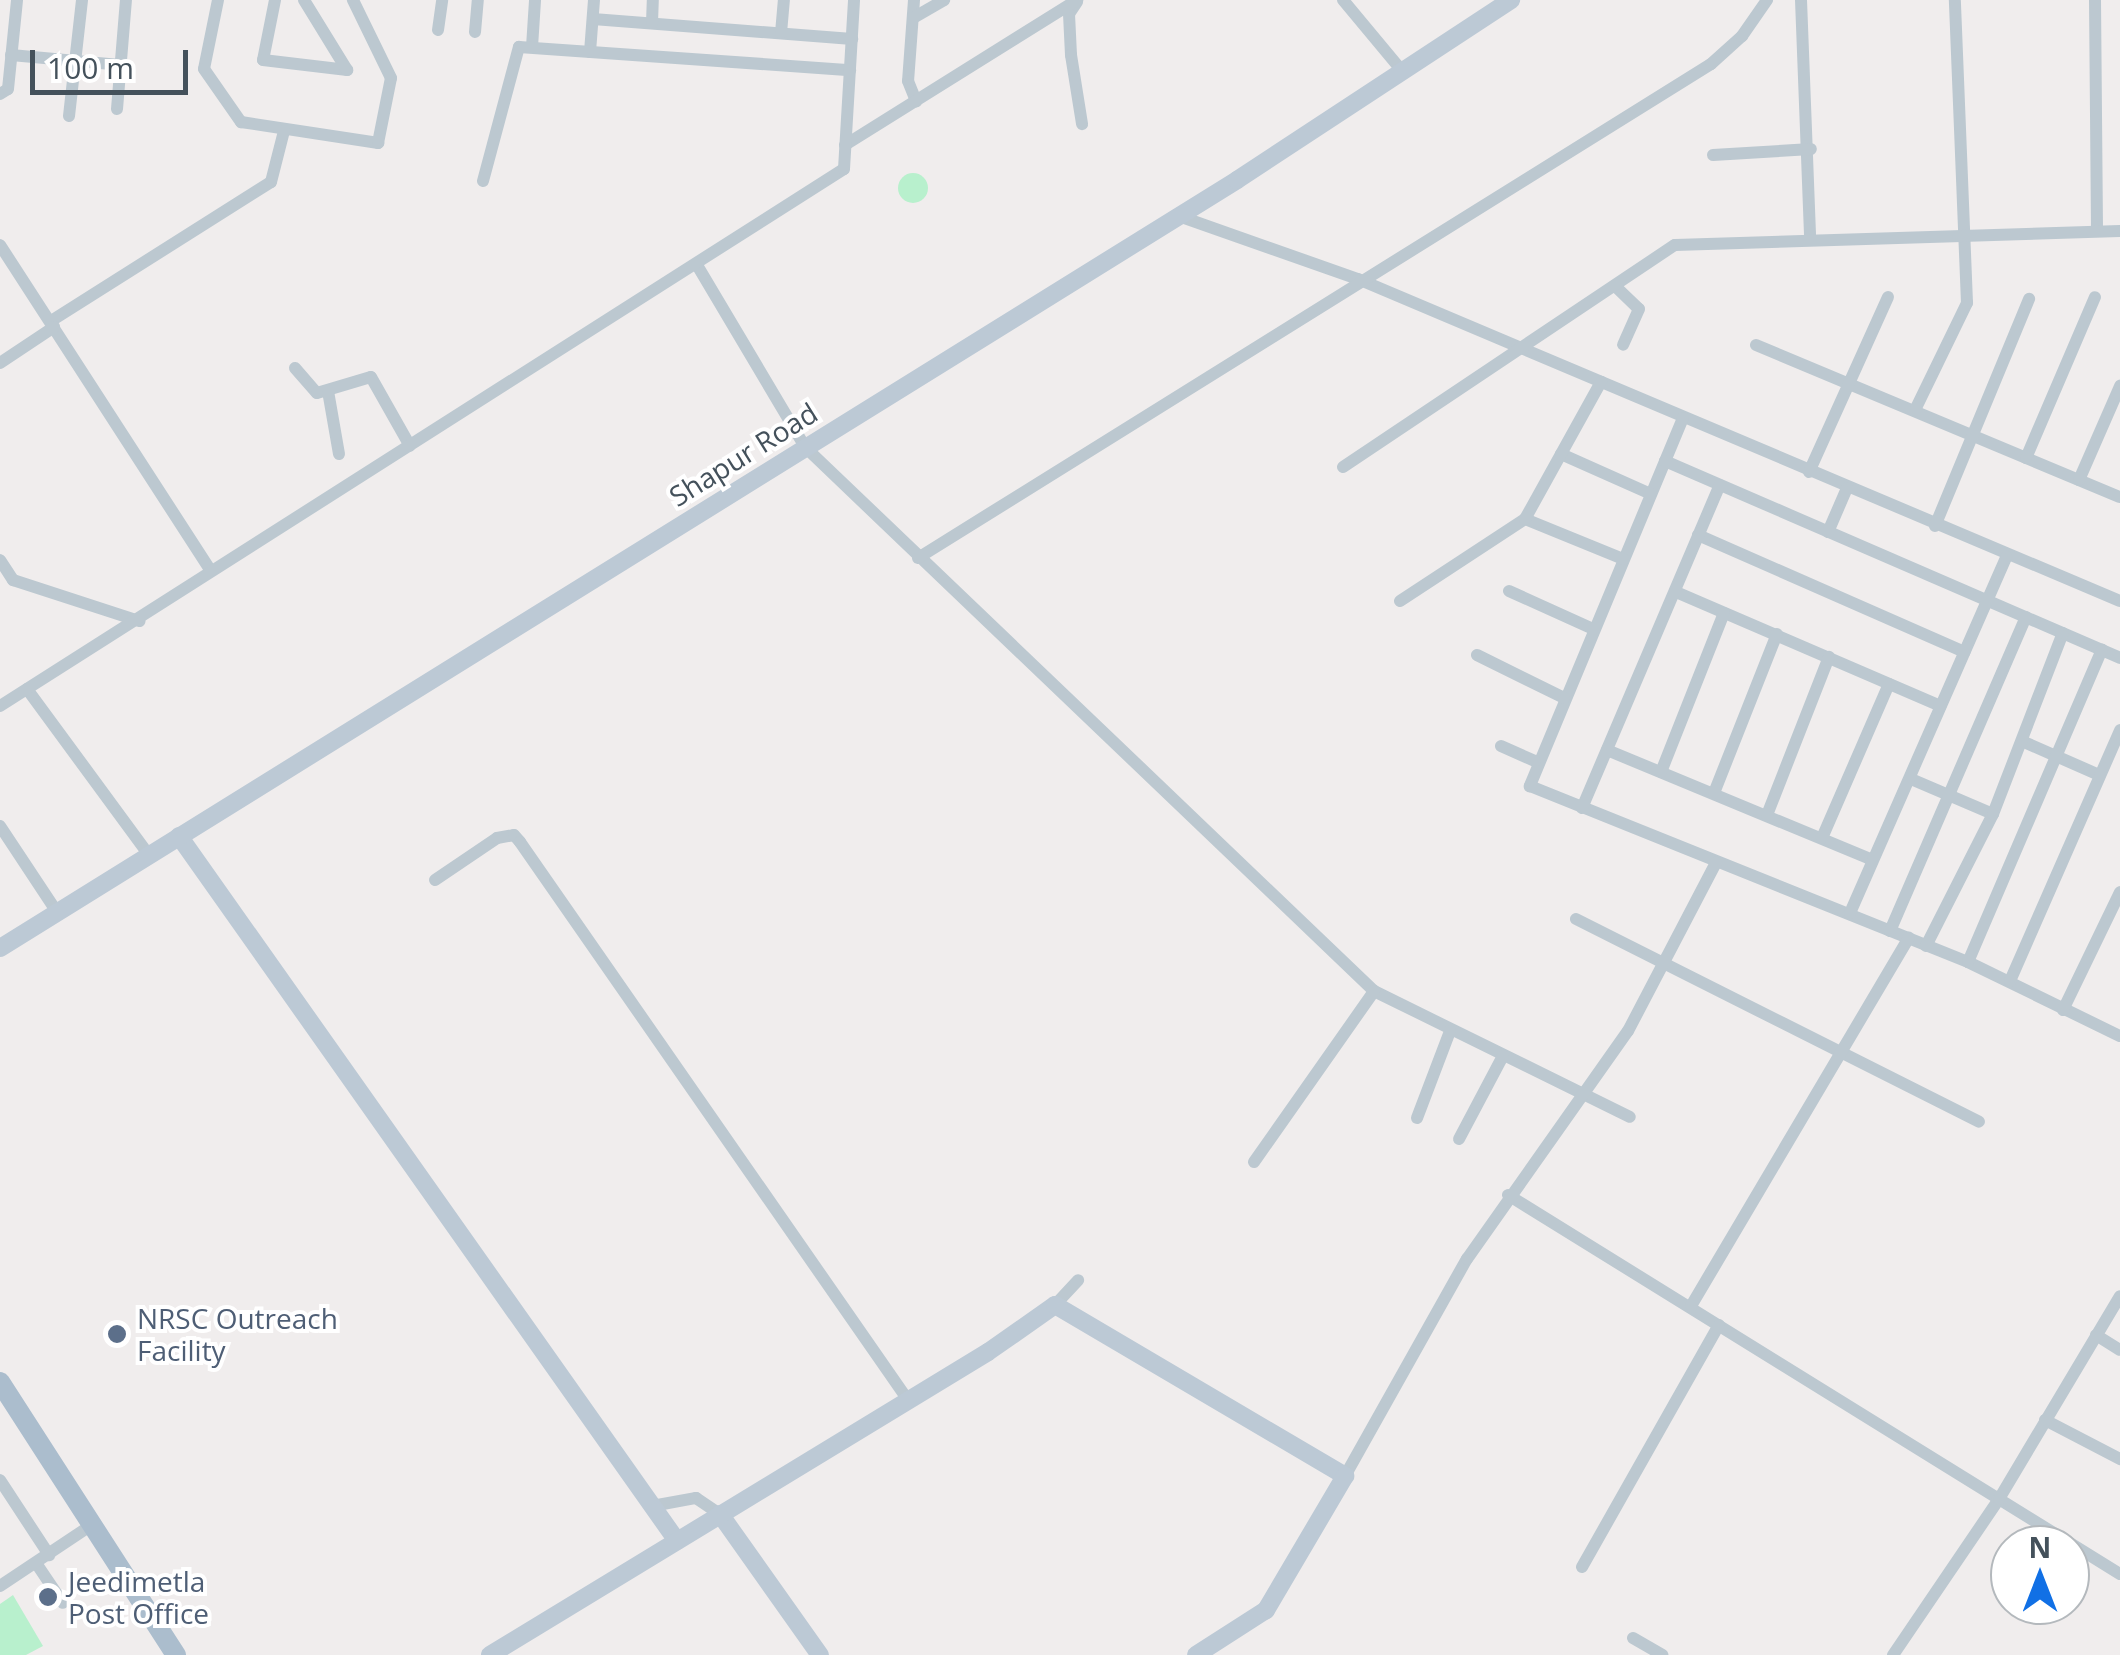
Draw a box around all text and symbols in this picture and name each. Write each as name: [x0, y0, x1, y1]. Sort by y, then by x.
scale bar: [35, 30, 192, 92]
text: 100 m: [47, 47, 134, 88]
street label: Shapur Road: [663, 395, 823, 513]
place label: NRSC Outreach Facility: [137, 1301, 338, 1367]
marker: NRSC Outreach Facility: [106, 1323, 128, 1345]
north arrow: [1990, 1525, 2090, 1625]
text: N: [2029, 1528, 2051, 1566]
place label: Jeedimetla Post Office: [68, 1564, 209, 1630]
marker: Jeedimetla Post Office: [37, 1586, 59, 1608]

